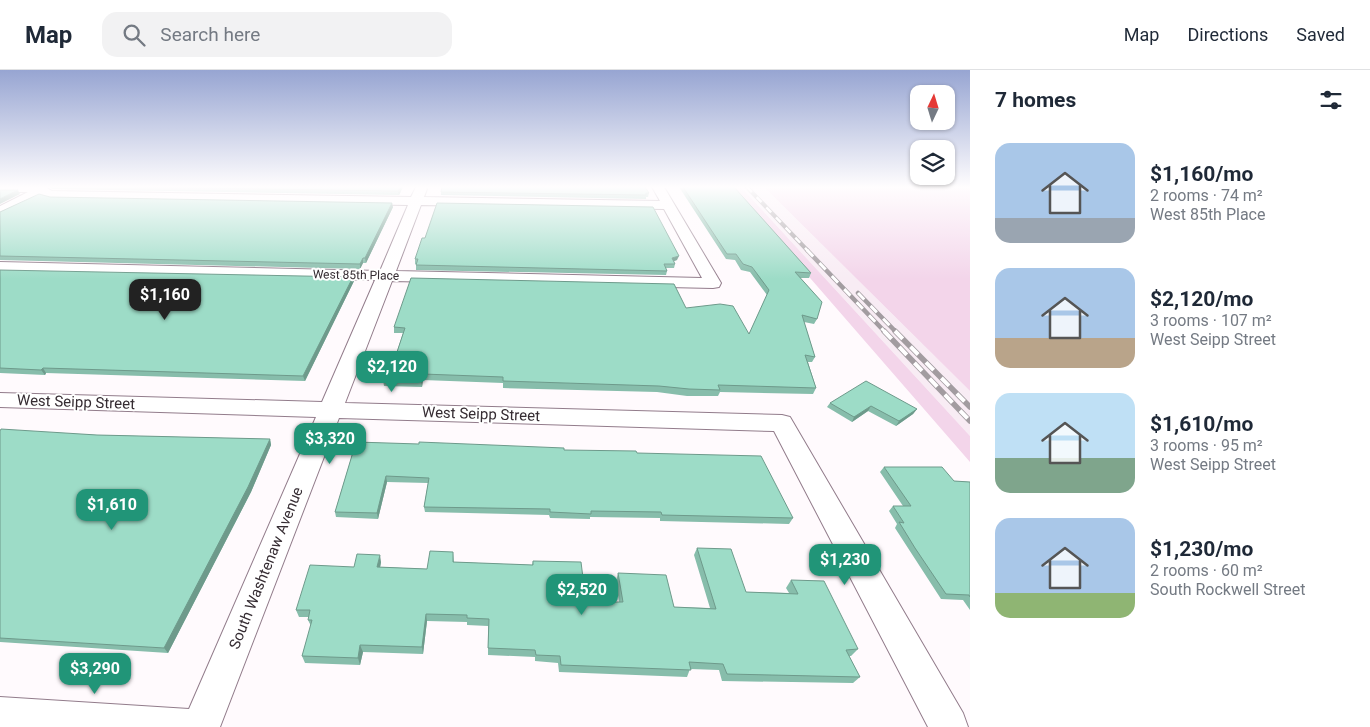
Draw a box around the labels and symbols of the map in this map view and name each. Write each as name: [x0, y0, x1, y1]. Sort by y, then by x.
north arrow: [910, 85, 955, 130]
street label: West 85th Place: [313, 267, 399, 283]
pin: $1,160: [124, 278, 206, 321]
pin: $2,120: [351, 350, 433, 393]
street label: West Seipp Street: [17, 391, 135, 413]
street label: West Seipp Street: [422, 403, 540, 425]
pin: $3,320: [289, 422, 371, 465]
street label: South Washtenaw Avenue: [225, 484, 307, 652]
pin: $1,610: [71, 488, 153, 531]
pin: $1,230: [804, 544, 886, 586]
pin: $2,520: [541, 574, 623, 616]
pin: $3,290: [54, 652, 136, 695]

